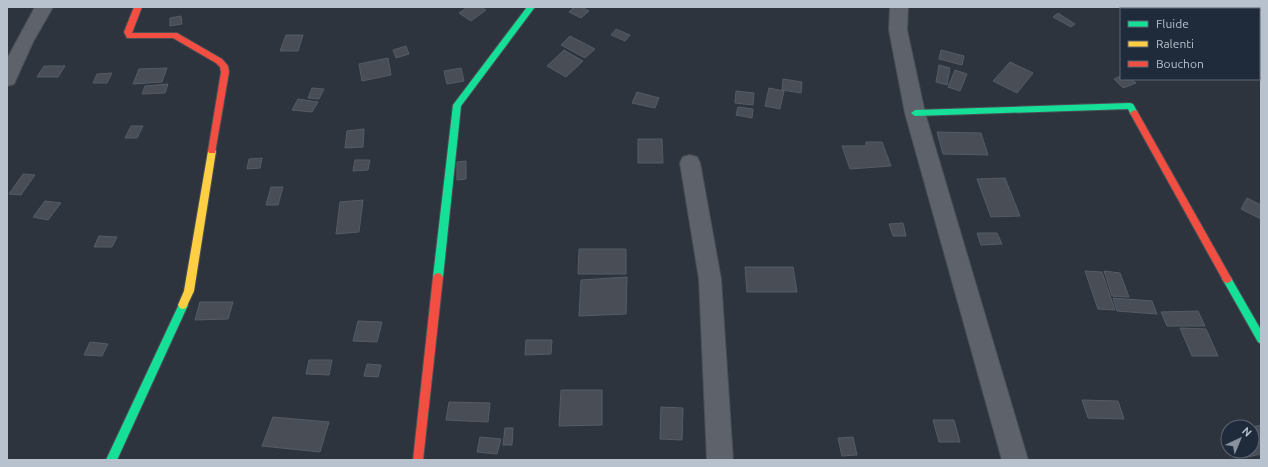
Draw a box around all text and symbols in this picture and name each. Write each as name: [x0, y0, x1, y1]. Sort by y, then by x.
legend: [1120, 8, 1260, 80]
text: Fluide: [1156, 17, 1189, 30]
text: Ralenti: [1156, 37, 1194, 50]
text: Bouchon: [1156, 57, 1204, 70]
north arrow: [1220, 419, 1260, 459]
text: N: [1240, 425, 1254, 439]

